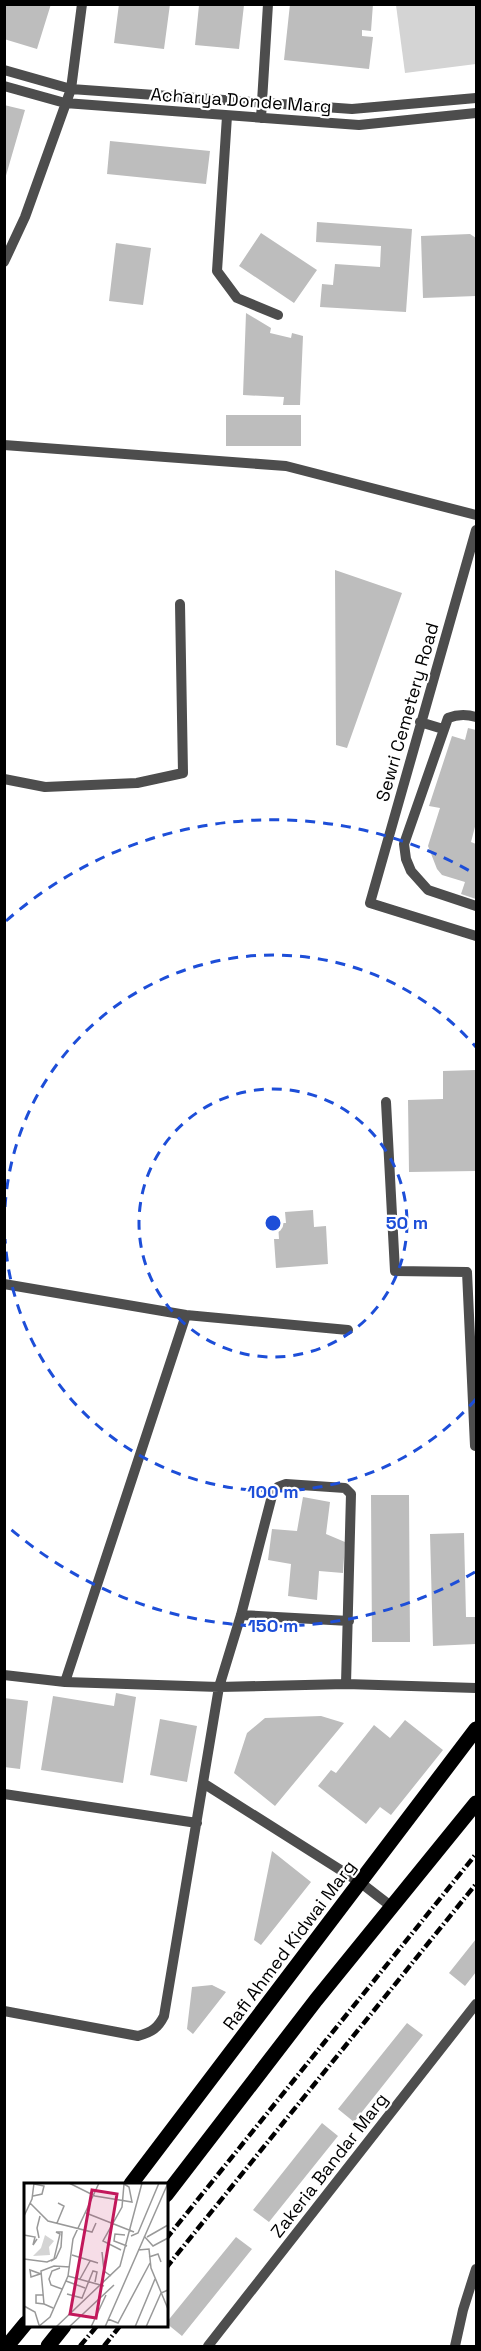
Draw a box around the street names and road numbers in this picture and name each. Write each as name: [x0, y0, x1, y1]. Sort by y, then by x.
street label: Acharya Donde Marg: [150, 82, 332, 118]
street label: Sewri Cemetery Road: [370, 620, 444, 804]
street label: Rafi Ahmed Kidwai Marg: [218, 1856, 360, 2034]
street label: Zakeria Bandar Marg: [265, 2088, 393, 2242]

